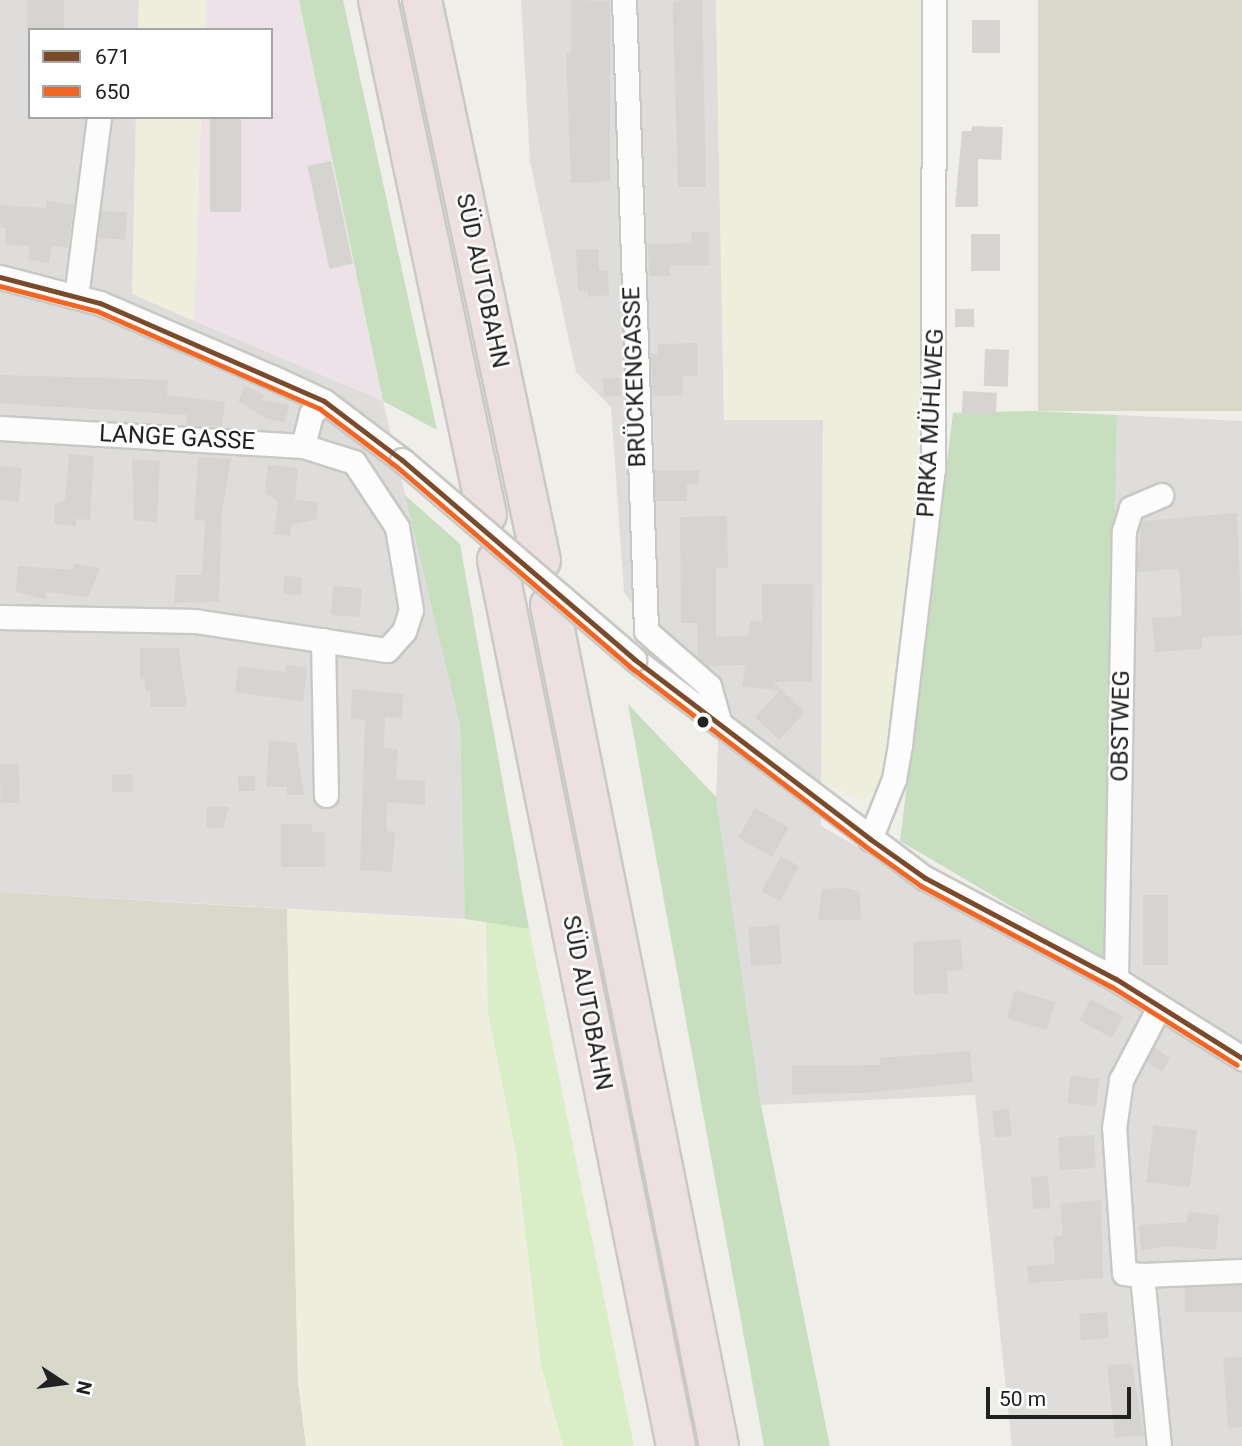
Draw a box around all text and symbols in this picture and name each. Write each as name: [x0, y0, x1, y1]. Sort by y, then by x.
legend: [28, 28, 273, 119]
text: 671: [95, 45, 130, 69]
text: 650: [95, 80, 130, 104]
street label: SÜD AUTOBAHN: [449, 191, 515, 371]
street label: BRÜCKENGASSE: [617, 286, 653, 468]
street label: PIRKA MÜHLWEG: [912, 328, 950, 518]
street label: LANGE GASSE: [98, 420, 256, 456]
street label: OBSTWEG: [1106, 670, 1136, 782]
unlabelled marker: [696, 715, 710, 729]
street label: SÜD AUTOBAHN: [556, 913, 618, 1093]
north arrow: [28, 1348, 98, 1418]
scale bar: [990, 1372, 1135, 1416]
text: N: [71, 1379, 97, 1397]
text: 50 m: [999, 1387, 1046, 1411]

